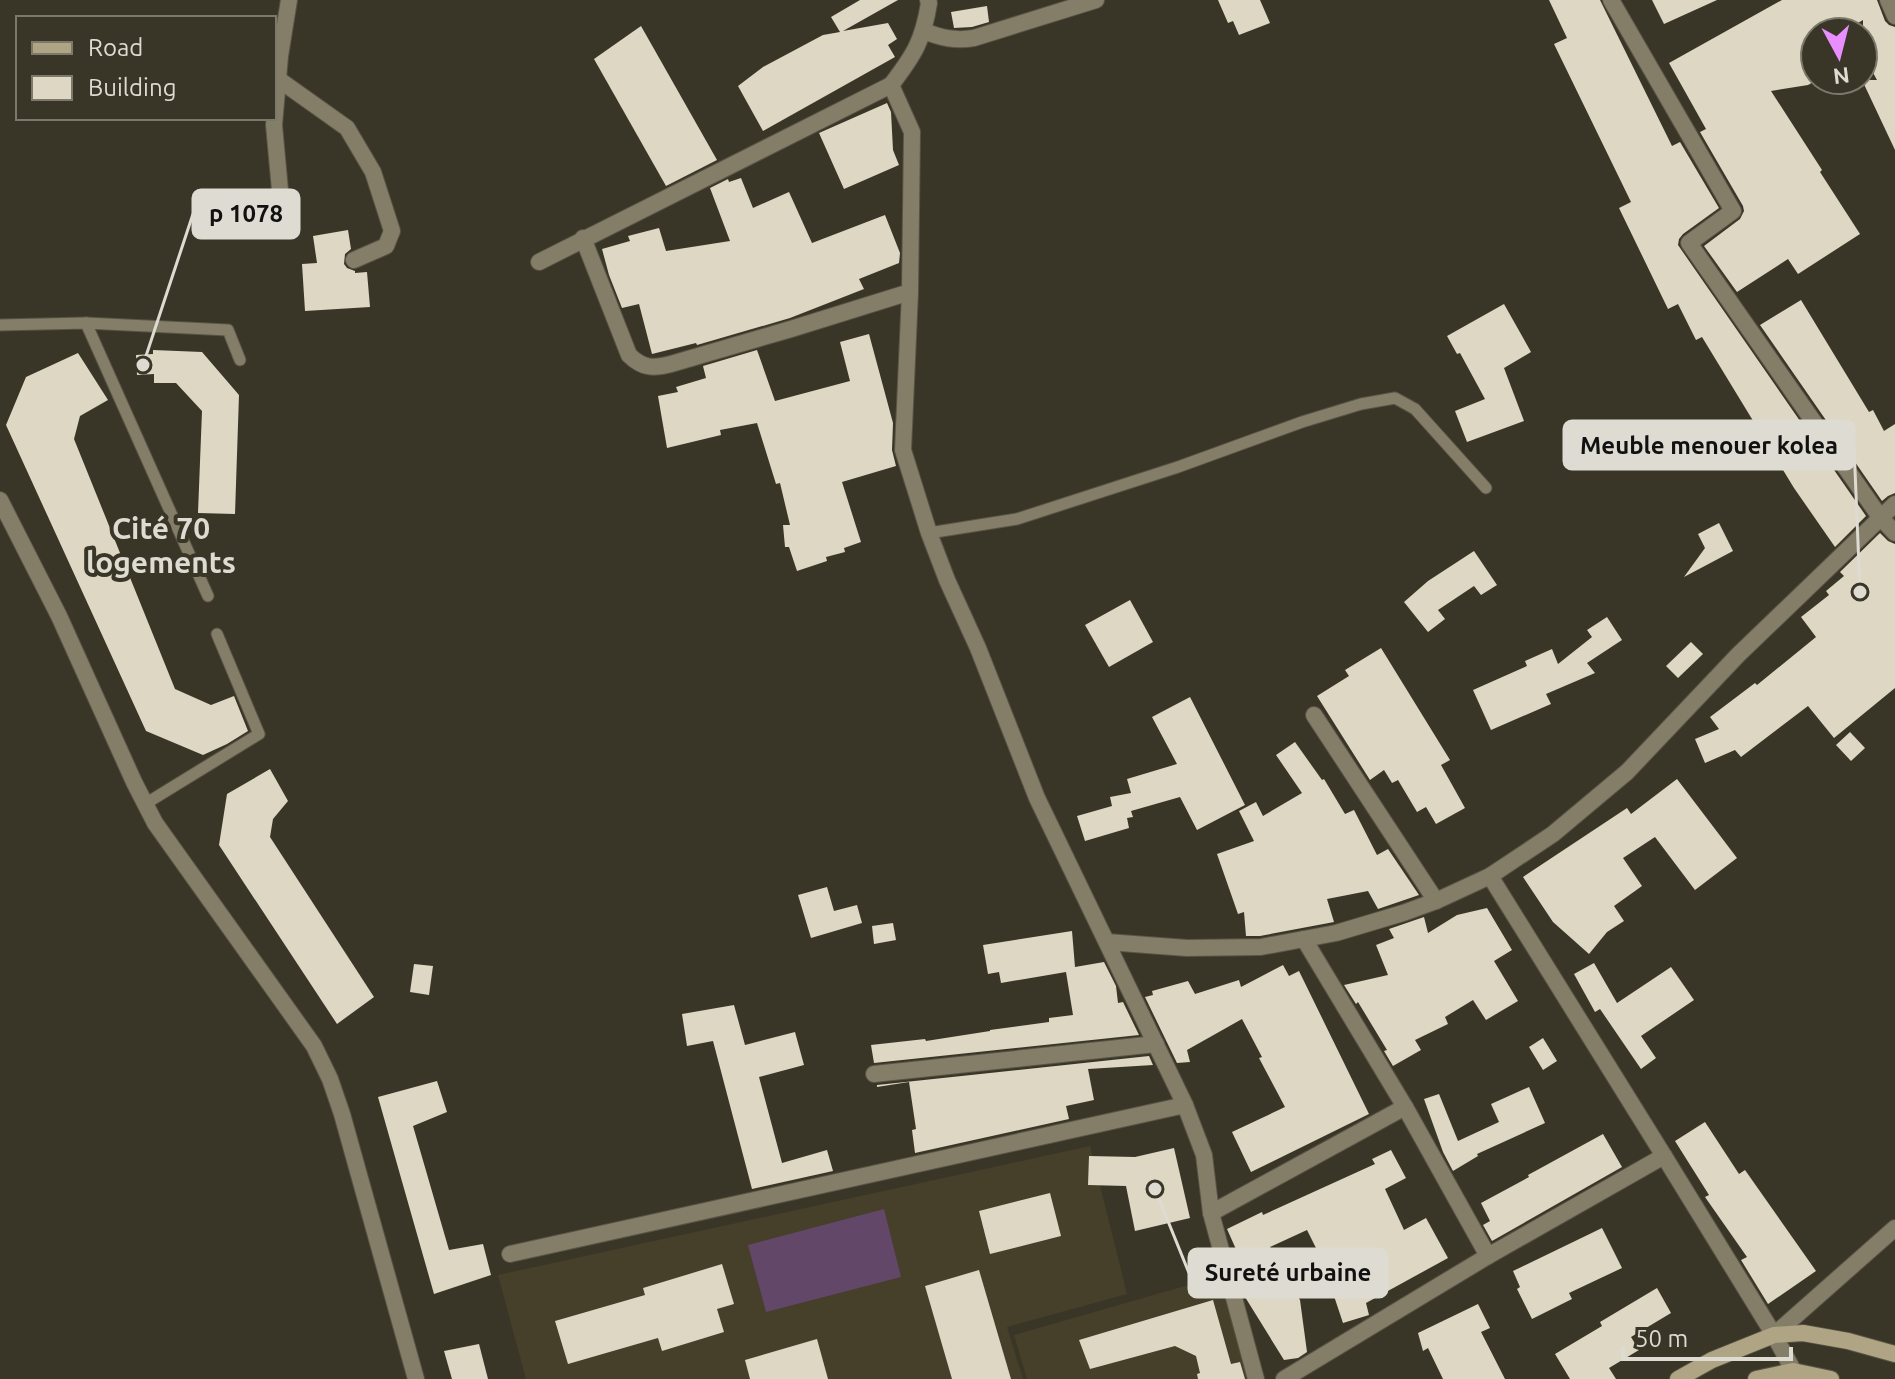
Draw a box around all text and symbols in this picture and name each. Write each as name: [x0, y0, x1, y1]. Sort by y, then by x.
legend: [16, 16, 276, 120]
north arrow: [1799, 16, 1879, 96]
text: Road: [88, 34, 143, 61]
text: N: [1832, 63, 1851, 90]
text: Building: [88, 74, 176, 101]
callout: p 1078: [193, 190, 299, 238]
text: p 1078: [209, 200, 283, 227]
callout: Meuble menouer kolea: [1564, 421, 1854, 469]
text: Meuble menouer kolea: [1580, 432, 1838, 459]
district label: Cité 70 logements: [86, 511, 236, 579]
callout: Sureté urbaine: [1189, 1249, 1387, 1297]
text: Sureté urbaine: [1205, 1259, 1371, 1286]
scale bar: [1623, 1311, 1791, 1361]
text: 50 m: [1635, 1325, 1688, 1352]

